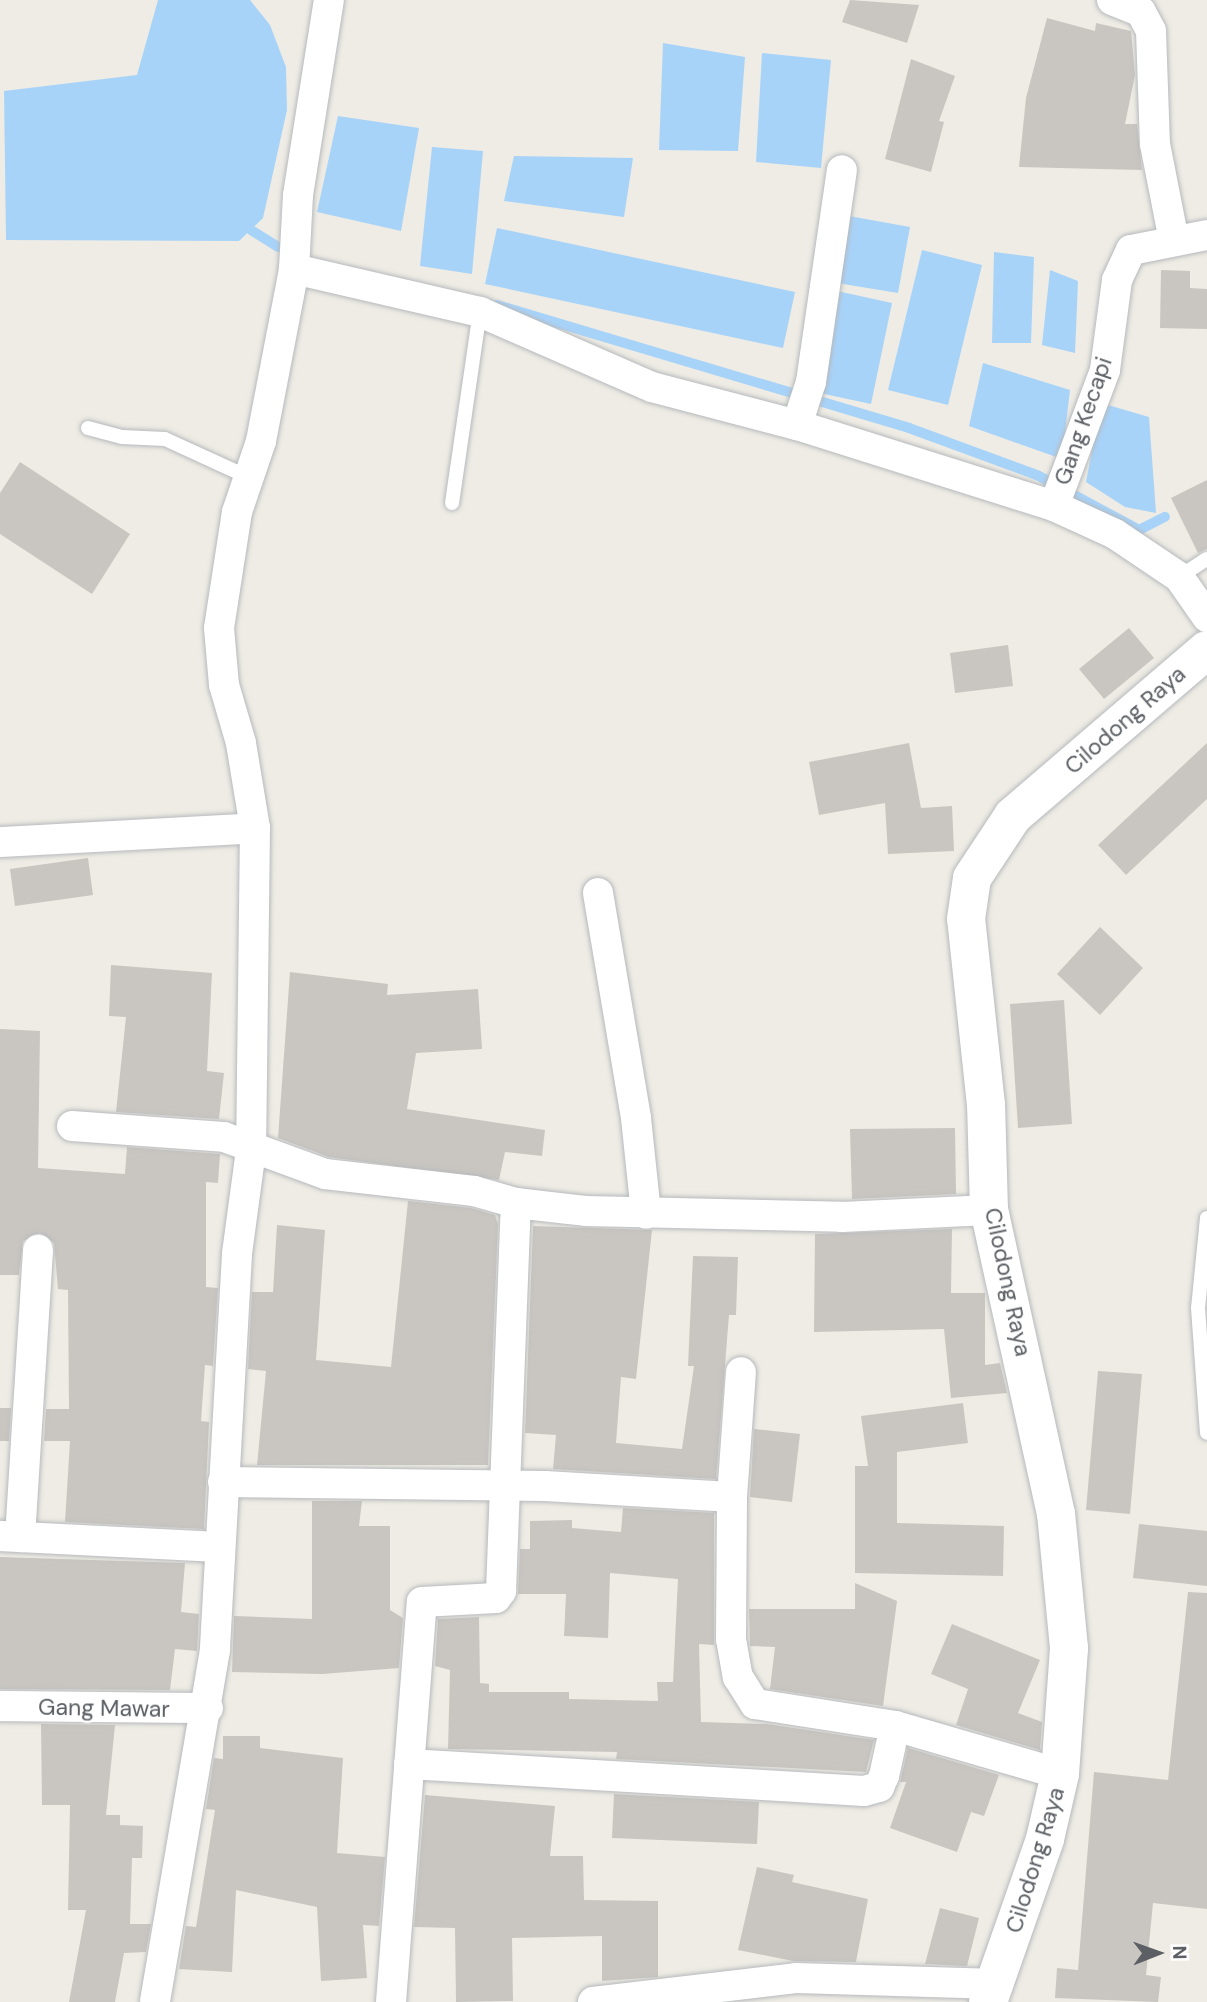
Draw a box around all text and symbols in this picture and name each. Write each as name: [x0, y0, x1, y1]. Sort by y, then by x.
street label: Gang Kecapi: [1048, 353, 1118, 489]
street label: Cilodong Raya: [1059, 660, 1191, 780]
street label: Cilodong Raya: [979, 1205, 1037, 1359]
street label: Gang Mawar: [38, 1693, 170, 1723]
street label: Cilodong Raya: [1000, 1784, 1070, 1936]
north arrow: [1123, 1918, 1193, 1988]
text: N: [1167, 1945, 1192, 1960]

